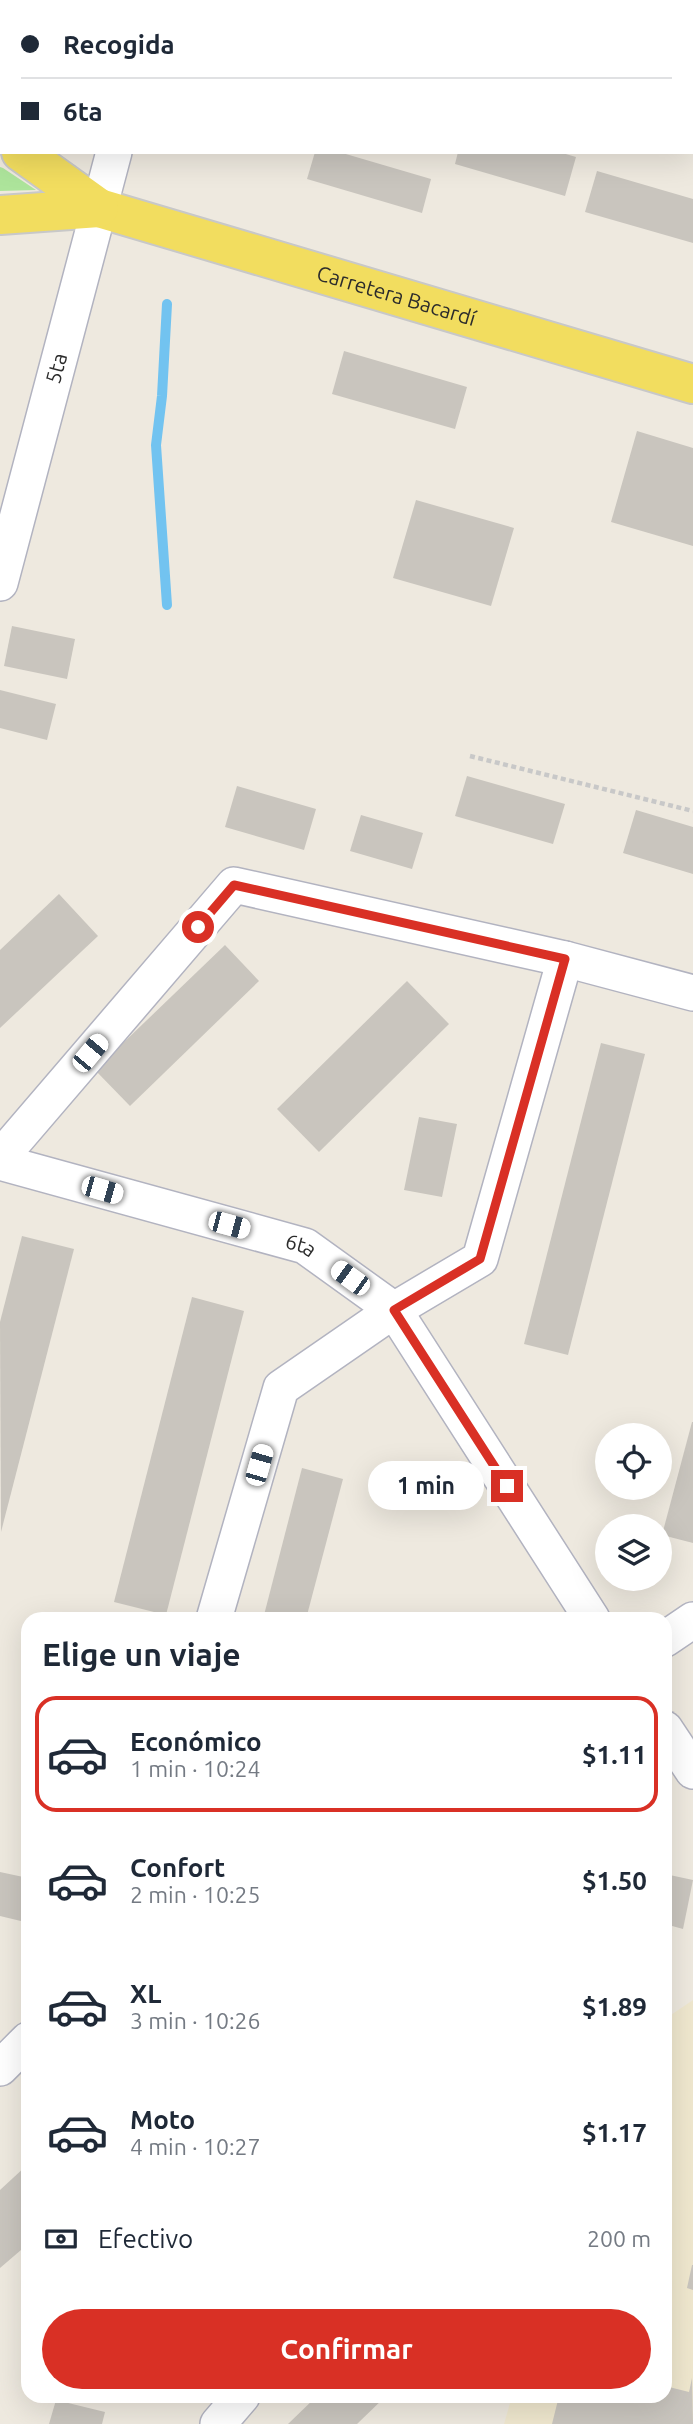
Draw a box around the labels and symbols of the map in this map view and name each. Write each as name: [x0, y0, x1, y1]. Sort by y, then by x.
street label: Carretera Bacardí: [314, 260, 480, 330]
street label: 5ta: [40, 350, 71, 386]
route start: [182, 911, 214, 943]
car: [69, 1030, 112, 1076]
car: [79, 1174, 126, 1206]
car: [206, 1209, 253, 1241]
street label: 6ta: [283, 1228, 322, 1261]
car: [327, 1257, 374, 1299]
car: [244, 1442, 275, 1488]
callout: 1 min: [367, 1462, 482, 1510]
route end: [491, 1470, 523, 1502]

